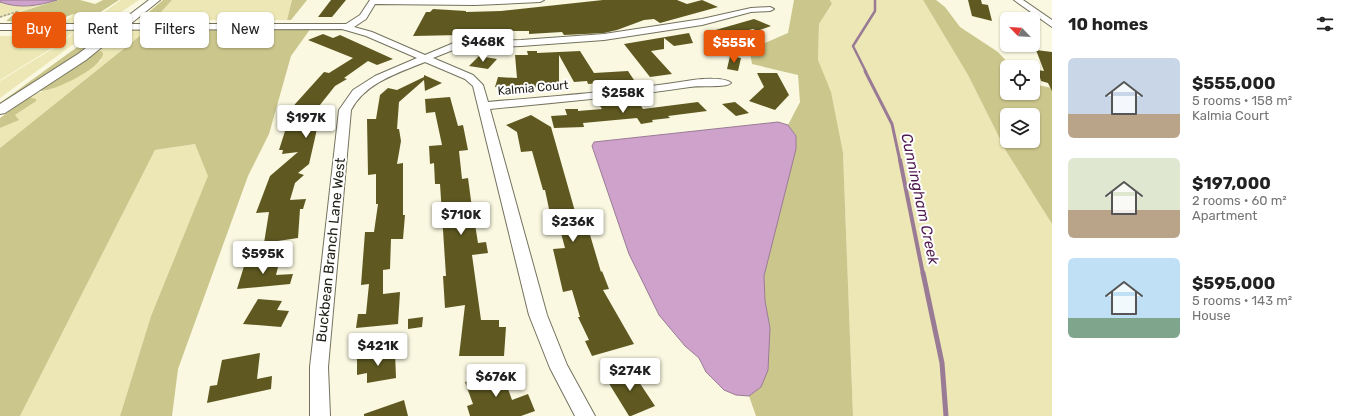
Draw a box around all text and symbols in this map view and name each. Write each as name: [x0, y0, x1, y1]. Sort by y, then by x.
chip: Buy: [12, 12, 66, 48]
chip: Rent: [74, 12, 132, 48]
chip: Filters: [140, 12, 209, 48]
chip: New: [217, 12, 274, 48]
north arrow: [1000, 12, 1040, 52]
map controls: [1000, 12, 1040, 148]
icon: filters: [1314, 13, 1336, 35]
text: 10 homes: [1068, 14, 1148, 34]
pin: $468K: [455, 29, 511, 63]
pin: $555K: [706, 30, 762, 64]
text: $468K: [461, 34, 505, 49]
text: $555K: [713, 35, 755, 50]
button: locate: [1000, 60, 1040, 100]
text: $555,000: [1192, 73, 1276, 93]
icon: home: [1100, 74, 1148, 122]
street label: Kalmia Court: [497, 78, 569, 98]
pin: $258K: [595, 80, 651, 114]
text: $258K: [602, 85, 644, 100]
text: 5 rooms · 158 m²: [1192, 93, 1292, 108]
pin: $197K: [278, 105, 334, 139]
button: layers: [1000, 108, 1040, 148]
text: Kalmia Court: [1192, 108, 1269, 123]
text: $197K: [286, 110, 326, 125]
water label: Cunningham Creek: [897, 132, 943, 267]
street label: Buckbean Branch Lane West: [313, 156, 349, 343]
text: $197,000: [1192, 173, 1271, 193]
icon: home: [1100, 174, 1148, 222]
text: 2 rooms · 60 m²: [1192, 193, 1287, 208]
pin: $710K: [433, 202, 489, 236]
text: $710K: [441, 207, 481, 222]
text: Apartment: [1192, 208, 1257, 223]
pin: $236K: [545, 209, 601, 243]
text: $236K: [552, 214, 594, 229]
pin: $595K: [235, 241, 291, 275]
text: $595K: [242, 246, 284, 261]
text: $595,000: [1192, 273, 1275, 293]
icon: home: [1100, 274, 1148, 322]
text: 5 rooms · 143 m²: [1192, 293, 1292, 308]
text: House: [1192, 308, 1230, 323]
pin: $421K: [350, 333, 406, 367]
text: $421K: [357, 338, 399, 353]
pin: $274K: [602, 358, 658, 392]
text: $274K: [609, 363, 651, 378]
pin: $676K: [468, 364, 524, 398]
text: $676K: [476, 369, 516, 384]

